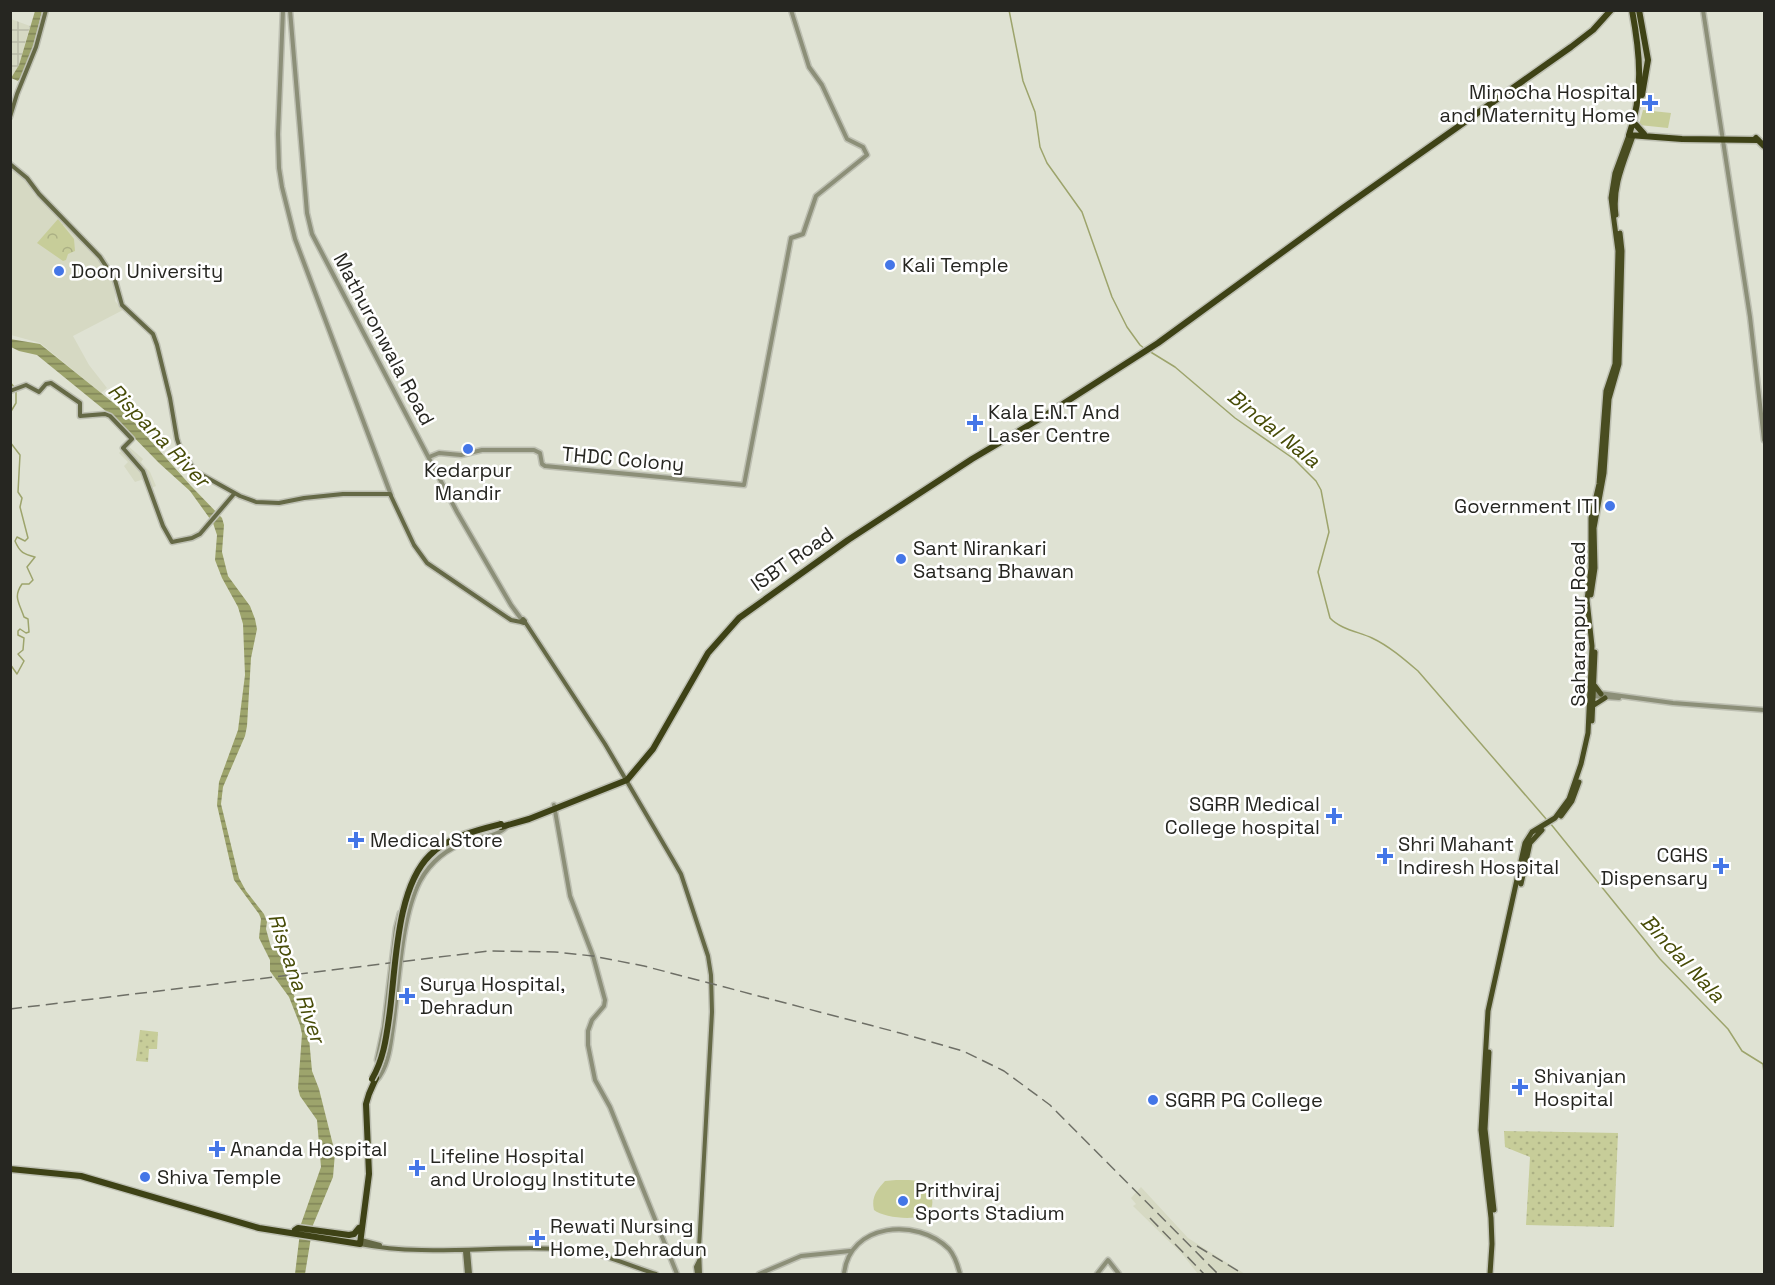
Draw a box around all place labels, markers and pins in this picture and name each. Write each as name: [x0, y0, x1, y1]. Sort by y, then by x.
place label: Minocha Hospital and Maternity Home: [1440, 79, 1636, 128]
marker: Minocha Hospital and Maternity Home: [1641, 94, 1659, 112]
place label: Kali Temple: [902, 252, 1009, 278]
place label: Doon University: [71, 258, 223, 284]
marker: Kali Temple: [883, 258, 897, 272]
marker: Doon University: [52, 264, 66, 278]
place label: Kala E.N.T And Laser Centre: [988, 399, 1120, 448]
marker: Kala E.N.T And Laser Centre: [966, 414, 984, 432]
marker: Kedarpur Mandir: [461, 442, 475, 456]
place label: Kedarpur Mandir: [424, 457, 512, 506]
place label: Government ITI: [1454, 493, 1598, 519]
marker: Government ITI: [1603, 499, 1617, 513]
place label: Sant Nirankari Satsang Bhawan: [913, 535, 1074, 584]
marker: Sant Nirankari Satsang Bhawan: [894, 552, 908, 566]
place label: SGRR Medical College hospital: [1165, 791, 1320, 840]
marker: SGRR Medical College hospital: [1325, 807, 1343, 825]
place label: Medical Store: [370, 827, 503, 853]
marker: Medical Store: [347, 831, 365, 849]
place label: Shri Mahant Indiresh Hospital: [1398, 831, 1559, 880]
place label: CGHS Dispensary: [1601, 842, 1708, 891]
marker: Shri Mahant Indiresh Hospital: [1376, 847, 1394, 865]
marker: CGHS Dispensary: [1712, 857, 1730, 875]
place label: Surya Hospital, Dehradun: [420, 971, 565, 1020]
marker: Surya Hospital, Dehradun: [398, 987, 416, 1005]
place label: Shivanjan Hospital: [1534, 1063, 1626, 1112]
marker: Shivanjan Hospital: [1511, 1078, 1529, 1096]
place label: SGRR PG College: [1165, 1087, 1323, 1113]
marker: SGRR PG College: [1146, 1093, 1160, 1107]
place label: Ananda Hospital: [230, 1136, 387, 1162]
marker: Ananda Hospital: [208, 1140, 226, 1158]
place label: Lifeline Hospital and Urology Institute: [430, 1143, 636, 1192]
marker: Lifeline Hospital and Urology Institute: [408, 1159, 426, 1177]
place label: Shiva Temple: [157, 1164, 281, 1190]
marker: Shiva Temple: [138, 1170, 152, 1184]
place label: Prithviraj Sports Stadium: [915, 1177, 1065, 1226]
marker: Prithviraj Sports Stadium: [896, 1194, 910, 1208]
place label: Rewati Nursing Home, Dehradun: [550, 1213, 707, 1262]
marker: Rewati Nursing Home, Dehradun: [528, 1229, 546, 1247]

